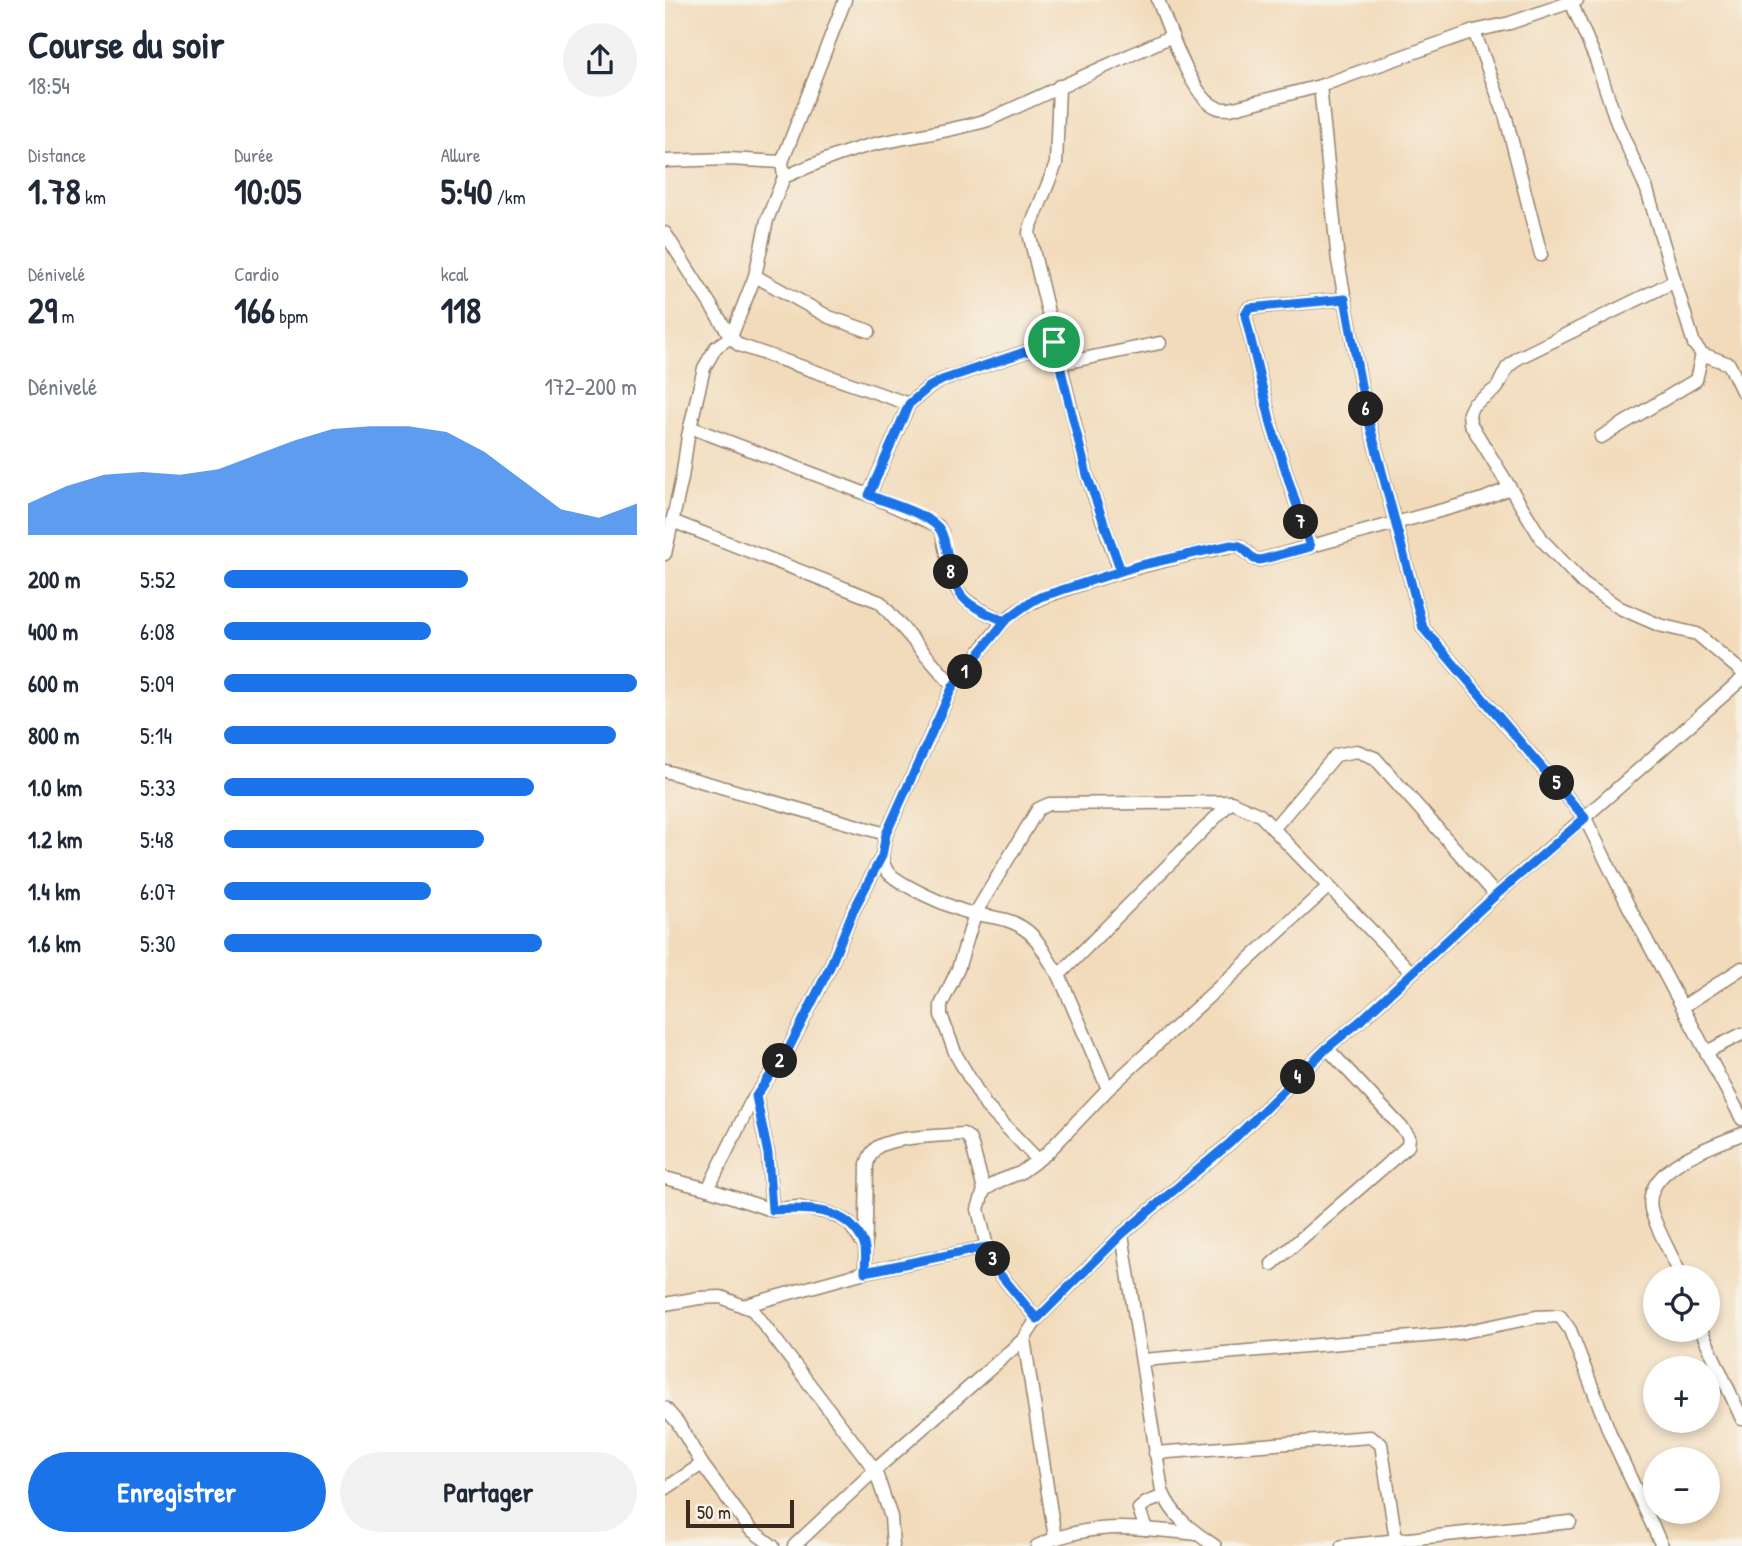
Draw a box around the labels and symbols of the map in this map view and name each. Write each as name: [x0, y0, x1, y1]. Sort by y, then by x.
pin: [1024, 312, 1084, 372]
pin: 6: [1349, 392, 1383, 426]
pin: 7: [1283, 504, 1319, 540]
pin: 8: [933, 554, 969, 590]
pin: 1: [947, 654, 983, 690]
pin: 5: [1539, 766, 1575, 800]
pin: 2: [762, 1044, 797, 1078]
pin: 4: [1281, 1060, 1315, 1094]
pin: 3: [975, 1242, 1011, 1276]
scale bar: [686, 1497, 795, 1529]

